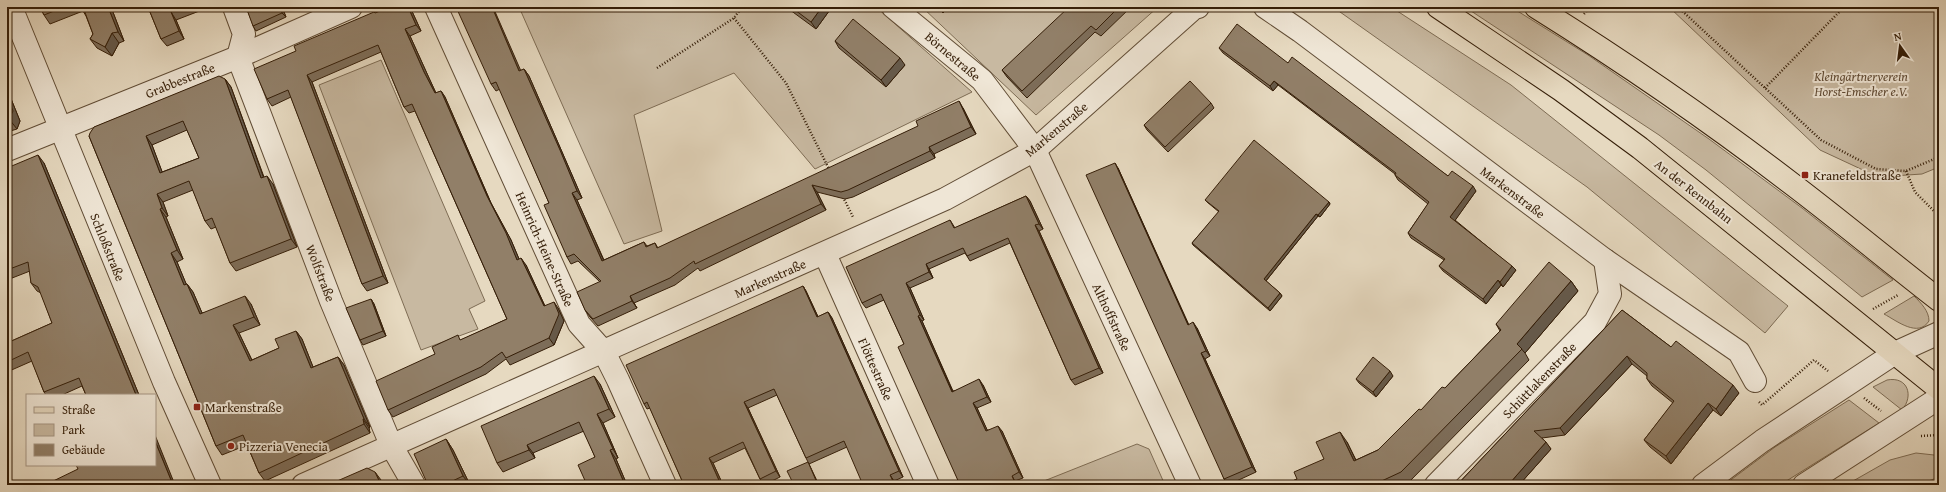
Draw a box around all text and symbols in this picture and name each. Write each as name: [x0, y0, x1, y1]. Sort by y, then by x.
north arrow: [1880, 26, 1920, 66]
street label: Börnestraße: [921, 27, 985, 85]
text: N: [1892, 27, 1904, 45]
street label: Grabbestraße: [143, 58, 218, 103]
park label: Kleingärtnerverein Horst-Emscher e.V.: [1813, 67, 1908, 101]
street label: Markenstraße: [1021, 97, 1092, 161]
street label: An der Rennbahn: [1650, 155, 1738, 229]
street label: Markenstraße: [1476, 162, 1549, 223]
place label: Kranefeldstraße: [1813, 166, 1901, 185]
marker: Kranefeldstraße: [1800, 170, 1810, 180]
street label: Heinrich-Heine-Straße: [511, 189, 578, 310]
street label: Schloßstraße: [85, 210, 130, 284]
street label: Wolfstraße: [301, 242, 340, 305]
street label: Markenstraße: [731, 254, 809, 303]
street label: Althoffstraße: [1087, 280, 1136, 354]
street label: Flöttestraße: [853, 335, 898, 404]
street label: Schüttlakenstraße: [1498, 338, 1581, 423]
legend: [26, 394, 156, 466]
place label: Markenstraße: [205, 398, 282, 417]
text: Straße: [62, 401, 96, 418]
marker: Markenstraße: [192, 402, 202, 412]
text: Park: [62, 421, 86, 438]
place label: Pizzeria Venecia: [239, 437, 329, 456]
text: Gebäude: [62, 441, 105, 458]
marker: Pizzeria Venecia: [226, 441, 236, 451]

